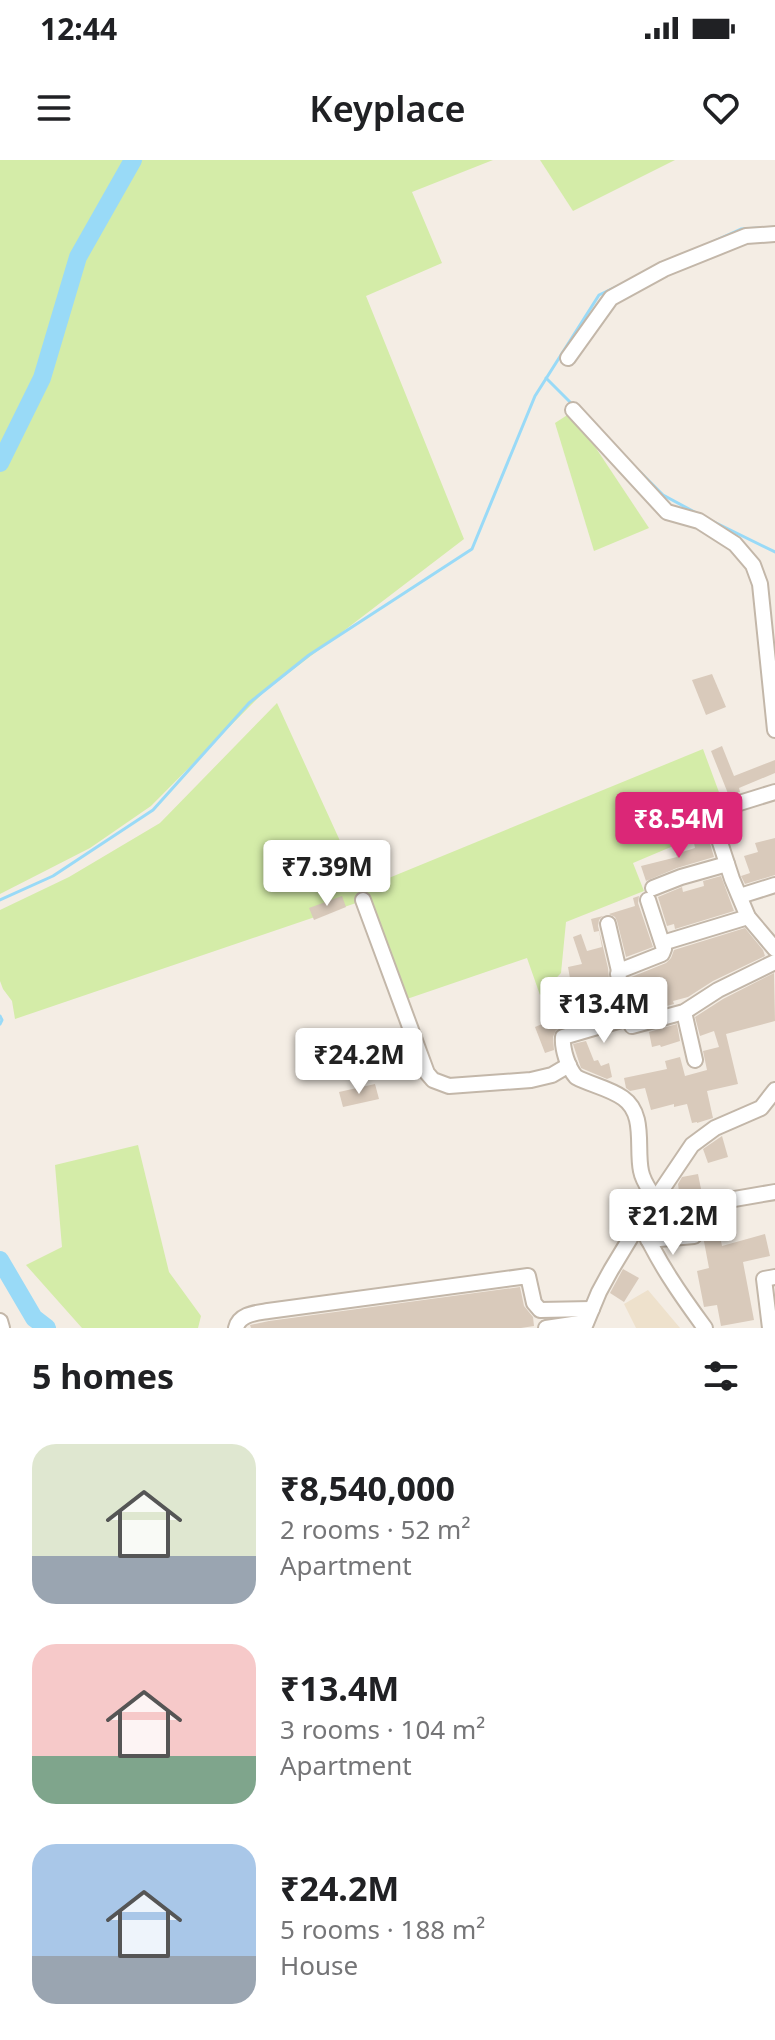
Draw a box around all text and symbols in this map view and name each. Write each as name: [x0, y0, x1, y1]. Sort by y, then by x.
text: 12:44: [40, 8, 117, 49]
text: Keyplace: [309, 84, 466, 133]
icon: menu: [32, 86, 76, 130]
icon: heart: [699, 86, 743, 130]
pin: ₹8.54M: [614, 792, 744, 860]
text: ₹8.54M: [633, 800, 725, 836]
pin: ₹7.39M: [262, 840, 392, 908]
text: ₹7.39M: [281, 848, 373, 884]
pin: ₹13.4M: [539, 977, 669, 1045]
text: ₹13.4M: [558, 985, 650, 1021]
pin: ₹24.2M: [294, 1028, 424, 1096]
text: ₹24.2M: [313, 1036, 405, 1072]
pin: ₹21.2M: [608, 1189, 738, 1257]
text: ₹21.2M: [627, 1197, 719, 1233]
text: 5 homes: [32, 1353, 174, 1399]
icon: filters: [699, 1354, 743, 1398]
text: ₹8,540,000: [280, 1465, 455, 1511]
icon: home: [96, 1476, 192, 1572]
text: 2 rooms · 52 m²: [280, 1511, 470, 1547]
text: Apartment: [280, 1547, 412, 1583]
text: ₹13.4M: [280, 1665, 399, 1711]
icon: home: [96, 1676, 192, 1772]
text: 3 rooms · 104 m²: [280, 1711, 485, 1747]
text: Apartment: [280, 1747, 412, 1783]
text: ₹24.2M: [280, 1865, 399, 1911]
icon: home: [96, 1876, 192, 1972]
text: 5 rooms · 188 m²: [280, 1911, 485, 1947]
text: House: [280, 1947, 358, 1983]

